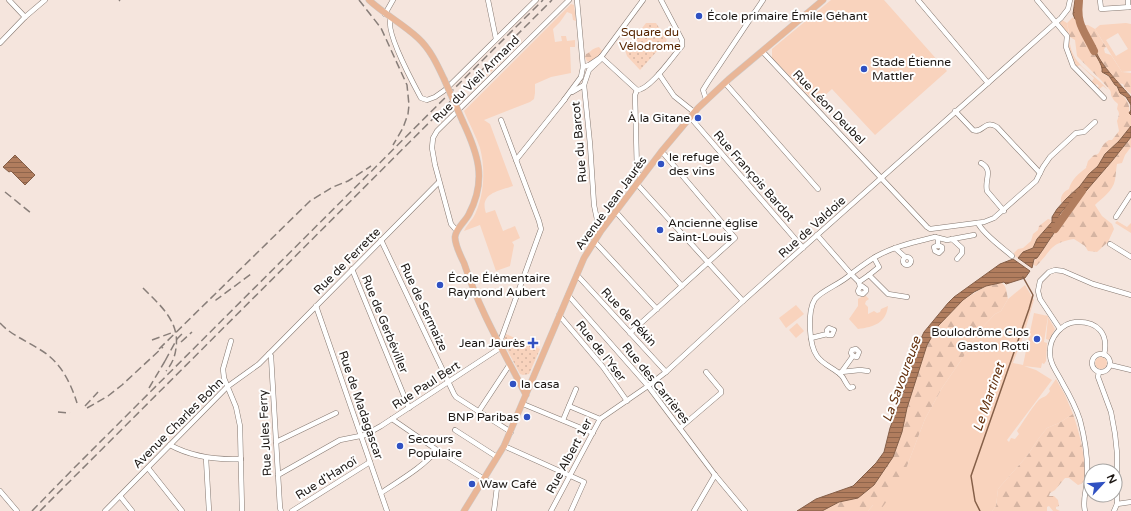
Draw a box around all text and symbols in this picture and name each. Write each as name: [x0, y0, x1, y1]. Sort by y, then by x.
place label: École primaire Émile Géhant: [707, 9, 868, 23]
marker: École primaire Émile Géhant: [694, 11, 704, 21]
park label: Square du Vélodrome: [619, 25, 681, 53]
street label: Rue du Vieil Armand: [430, 33, 522, 125]
place label: Stade Étienne Mattler: [872, 55, 951, 83]
marker: Stade Étienne Mattler: [859, 64, 869, 74]
street label: Rue Léon Deubel: [790, 67, 868, 147]
street label: Rue du Barcot: [568, 100, 590, 183]
place label: À la Gitane: [628, 111, 690, 125]
marker: À la Gitane: [693, 113, 703, 123]
street label: Rue François Bardot: [711, 128, 798, 225]
place label: le refuge des vins: [669, 150, 720, 178]
street label: Avenue Jean Jaurès: [572, 153, 650, 253]
marker: le refuge des vins: [656, 159, 666, 169]
street label: Rue de Valdoie: [776, 193, 849, 261]
place label: Ancienne église Saint-Louis: [668, 216, 758, 244]
street label: Rue de Ferrette: [311, 225, 383, 297]
marker: Ancienne église Saint-Louis: [655, 225, 665, 235]
street label: Rue de Sermaize: [397, 261, 451, 353]
place label: École Élémentaire Raymond Aubert: [448, 271, 550, 299]
street label: Rue de Gerbéviller: [359, 273, 411, 376]
marker: École Élémentaire Raymond Aubert: [435, 280, 445, 290]
street label: Rue de Pékin: [598, 285, 660, 349]
street label: Rue de l'Yser: [573, 318, 629, 384]
place label: Boulodrôme Clos Gaston Rotti: [931, 325, 1029, 353]
water label: La Savoureuse: [879, 334, 925, 424]
marker: Boulodrôme Clos Gaston Rotti: [1032, 334, 1042, 344]
place label: Jean Jaurès: [459, 336, 525, 350]
marker: Jean Jaurès: [528, 338, 538, 348]
street label: Rue des Carrières: [619, 340, 693, 426]
street label: Rue de Madagascar: [336, 349, 386, 461]
street label: Rue Paul Bert: [390, 358, 463, 412]
water label: Le Martinet: [970, 359, 1009, 434]
street label: Avenue Charles Bohn: [130, 375, 226, 471]
place label: la casa: [521, 377, 560, 391]
marker: la casa: [508, 379, 518, 389]
street label: Rue Jules Ferry: [256, 389, 274, 477]
place label: BNP Paribas: [448, 410, 519, 424]
marker: BNP Paribas: [522, 412, 532, 422]
street label: Rue Albert 1er: [543, 416, 595, 496]
place label: Secours Populaire: [408, 432, 462, 460]
marker: Secours Populaire: [395, 441, 405, 451]
street label: Rue d'Hanoï: [293, 453, 360, 502]
north arrow: [1083, 463, 1123, 503]
text: N: [1104, 472, 1119, 486]
place label: Waw Café: [480, 477, 537, 491]
marker: Waw Café: [467, 479, 477, 489]

